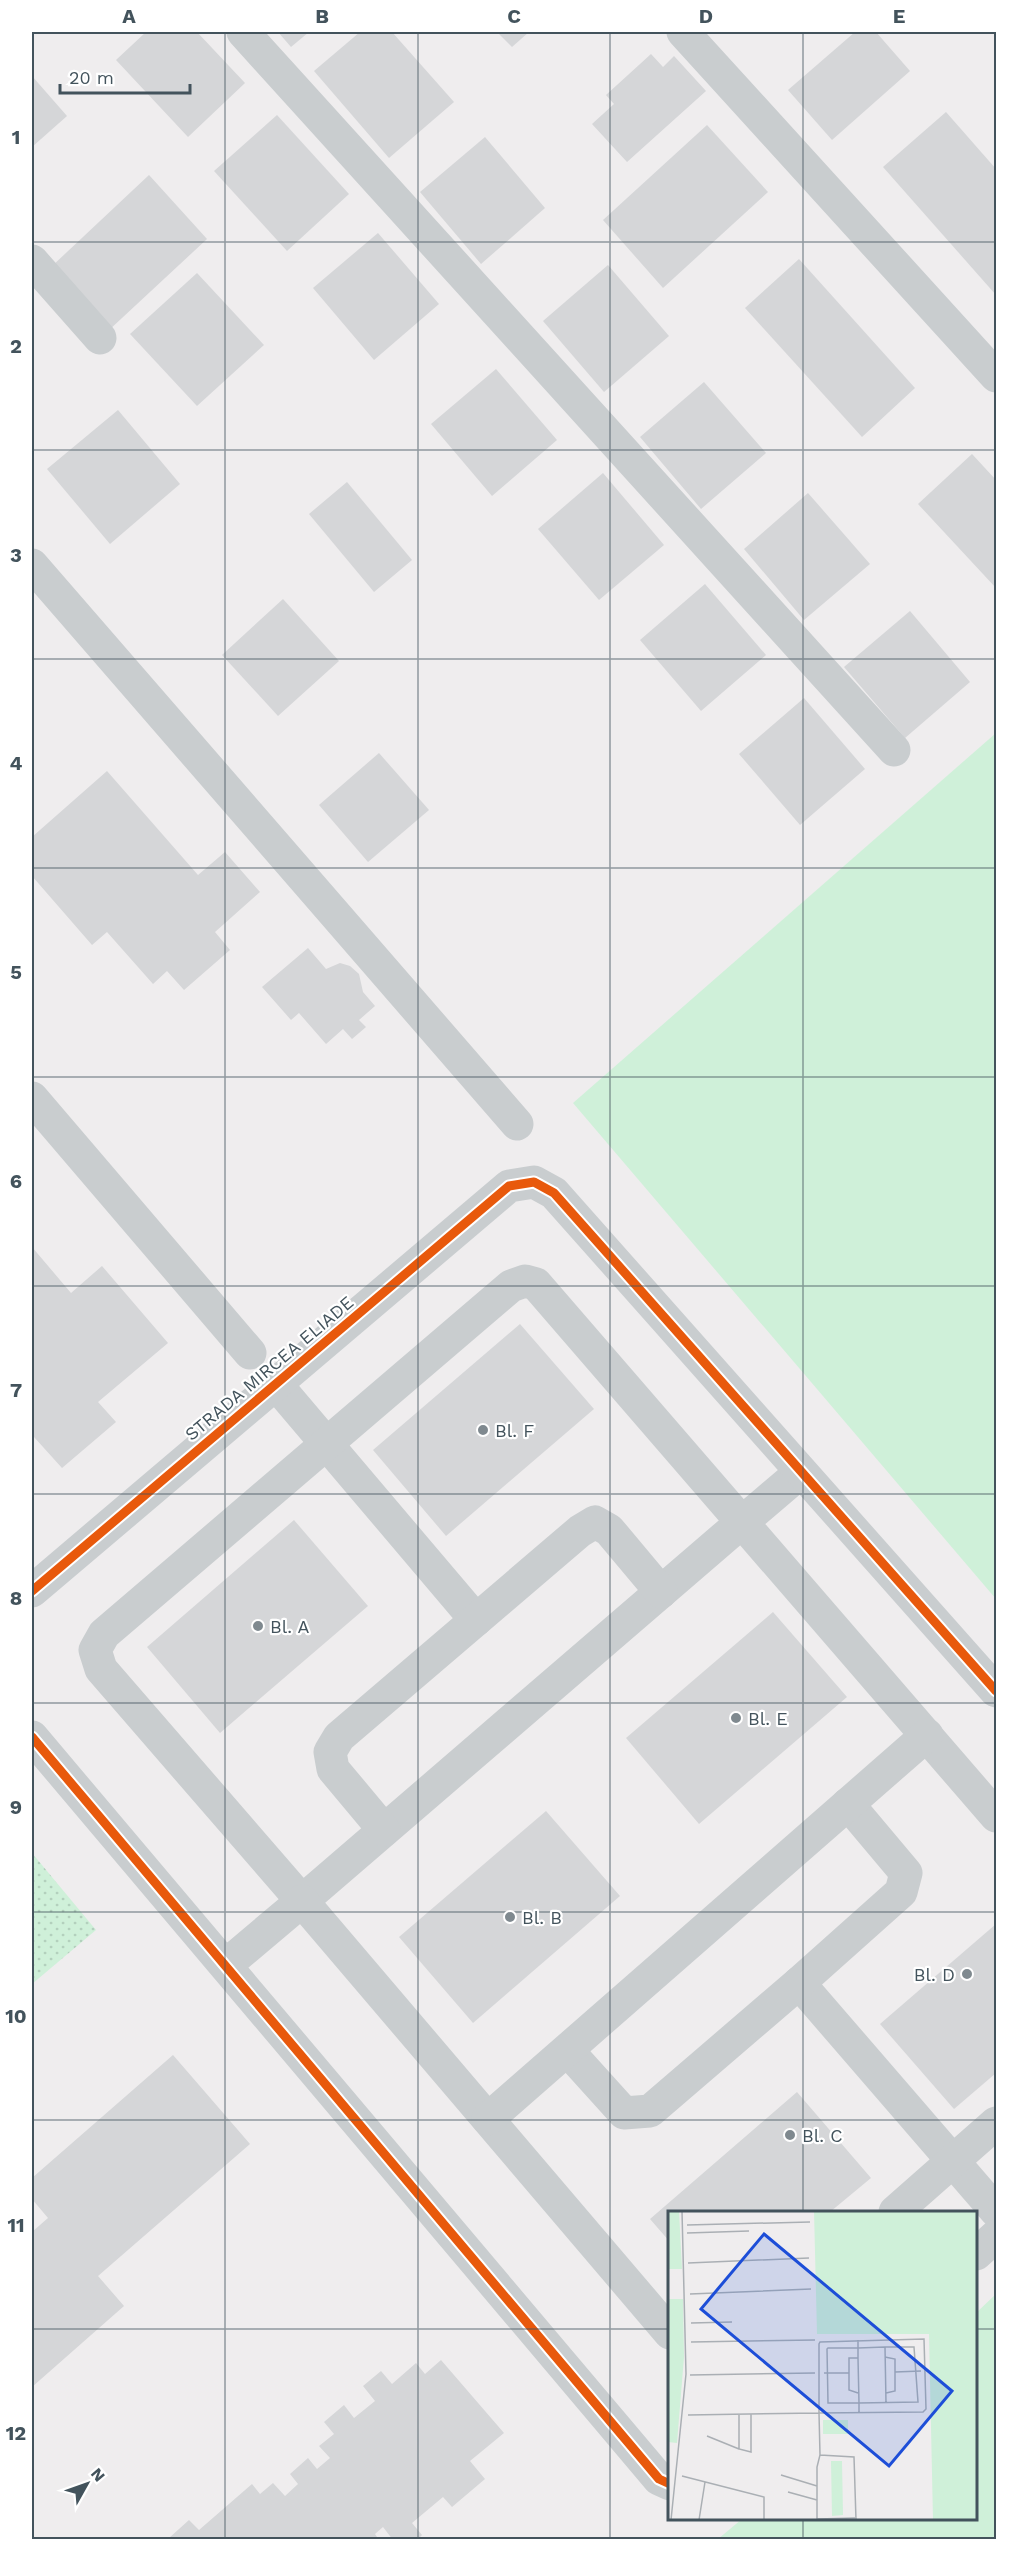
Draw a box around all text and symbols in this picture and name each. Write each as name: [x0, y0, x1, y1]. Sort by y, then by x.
text: A: [122, 4, 136, 28]
text: B: [315, 4, 329, 28]
text: C: [507, 4, 521, 28]
text: D: [699, 4, 713, 28]
text: E: [893, 4, 905, 28]
scale bar: [60, 57, 190, 95]
text: 20 m: [69, 67, 114, 88]
text: 1: [12, 125, 20, 149]
text: 2: [10, 334, 22, 358]
text: 3: [10, 543, 22, 567]
text: 4: [10, 751, 23, 775]
text: 5: [10, 960, 22, 984]
text: 6: [10, 1169, 22, 1193]
street label: STRADA MIRCEA ELIADE: [181, 1291, 357, 1445]
text: 7: [10, 1378, 22, 1402]
place label: Bl. F: [495, 1420, 534, 1441]
marker: Bl. F: [476, 1423, 490, 1437]
text: 8: [10, 1586, 22, 1610]
place label: Bl. A: [270, 1616, 309, 1637]
marker: Bl. A: [251, 1619, 265, 1633]
place label: Bl. E: [748, 1708, 788, 1729]
marker: Bl. E: [729, 1711, 743, 1725]
text: 9: [10, 1795, 22, 1819]
place label: Bl. B: [522, 1907, 562, 1928]
marker: Bl. B: [503, 1910, 517, 1924]
place label: Bl. D: [914, 1964, 955, 1985]
marker: Bl. D: [960, 1967, 974, 1981]
text: 10: [5, 2004, 27, 2028]
place label: Bl. C: [802, 2125, 843, 2146]
marker: Bl. C: [783, 2128, 797, 2142]
inset map: [668, 2211, 977, 2520]
text: 11: [7, 2213, 25, 2237]
text: 12: [6, 2421, 26, 2445]
north arrow: [57, 2454, 117, 2514]
text: N: [87, 2464, 109, 2485]

